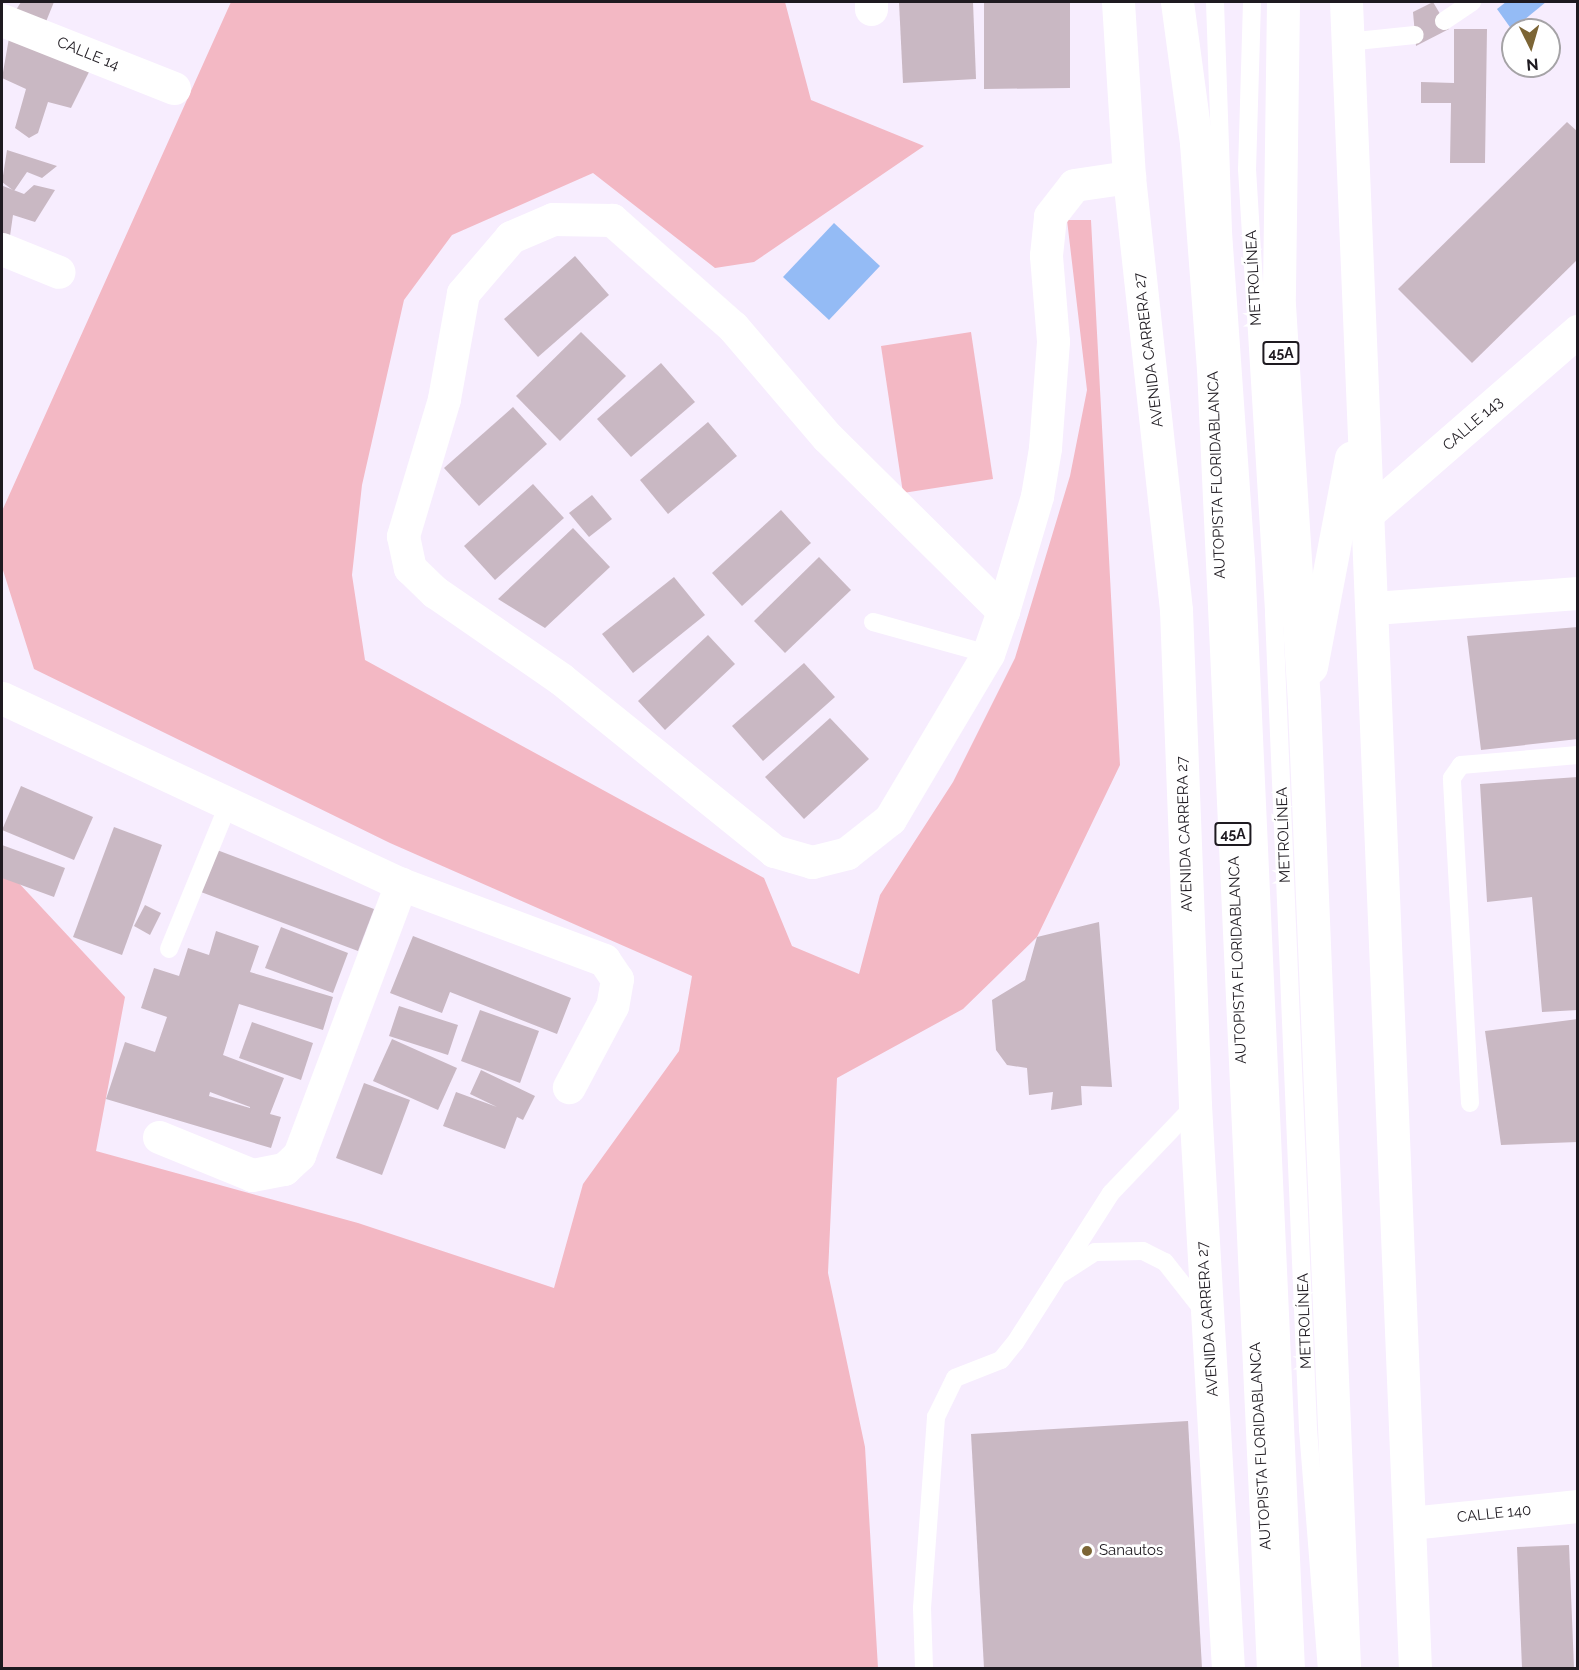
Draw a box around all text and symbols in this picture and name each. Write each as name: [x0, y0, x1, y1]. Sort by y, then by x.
north arrow: [1501, 18, 1561, 78]
street label: CALLE 14: [54, 33, 122, 75]
text: N: [1526, 54, 1539, 74]
street label: METROLÍNEA: [1243, 230, 1265, 326]
street label: AVENIDA CARRERA 27: [1131, 271, 1167, 429]
road number: 45A: [1262, 342, 1300, 364]
street label: AUTOPISTA FLORIDABLANCA: [1204, 371, 1230, 579]
street label: CALLE 143: [1439, 393, 1507, 455]
street label: AVENIDA CARRERA 27: [1173, 755, 1197, 913]
street label: METROLÍNEA: [1273, 787, 1295, 883]
road number: 45A: [1214, 823, 1252, 845]
street label: AUTOPISTA FLORIDABLANCA: [1225, 856, 1251, 1064]
street label: AVENIDA CARRERA 27: [1194, 1240, 1222, 1398]
street label: METROLÍNEA: [1294, 1273, 1316, 1369]
street label: AUTOPISTA FLORIDABLANCA: [1247, 1341, 1275, 1551]
street label: CALLE 140: [1456, 1501, 1532, 1527]
place label: Sanautos: [1099, 1542, 1163, 1560]
marker: Sanautos: [1080, 1544, 1094, 1558]

